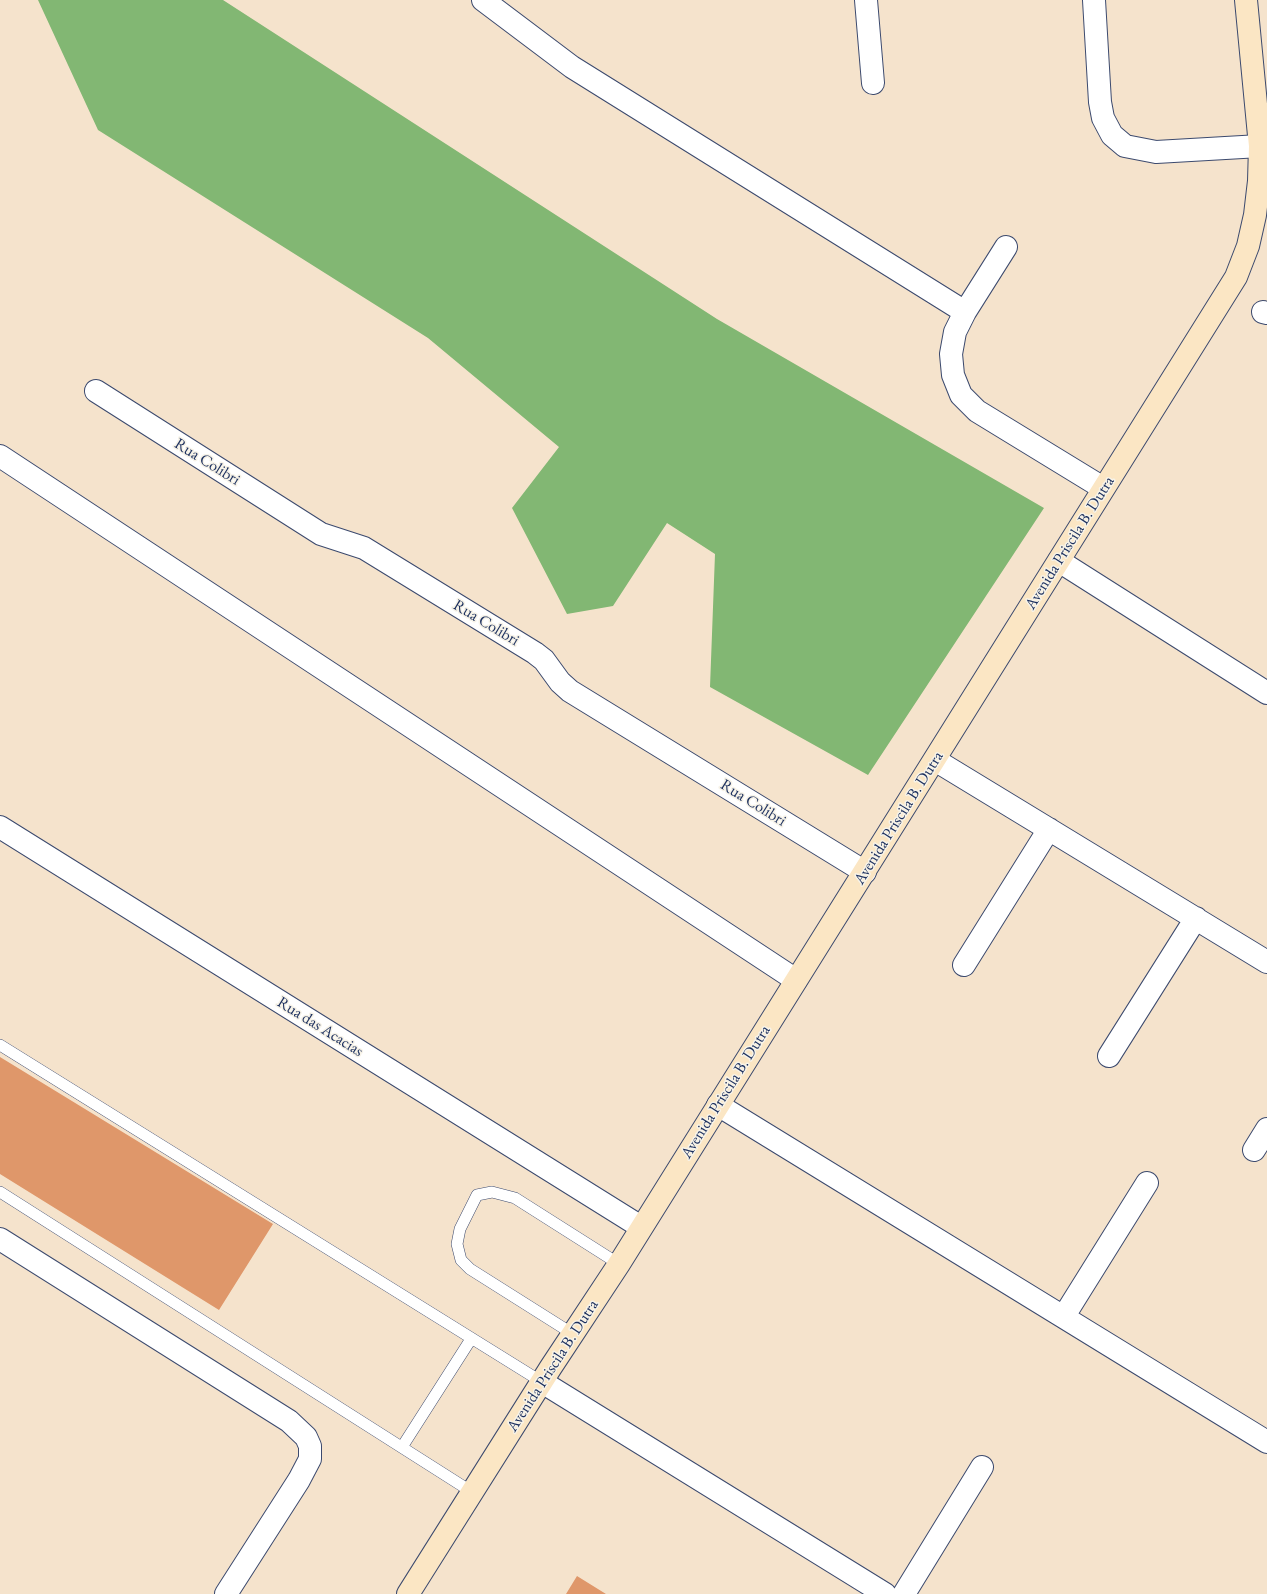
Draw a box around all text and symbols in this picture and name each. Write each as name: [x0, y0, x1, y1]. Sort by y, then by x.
street label: Rua Colibri: [171, 434, 243, 490]
street label: Avenida Priscila B. Dutra: [1021, 473, 1119, 613]
street label: Rua Colibri: [449, 596, 523, 650]
street label: Avenida Priscila B. Dutra: [850, 748, 948, 888]
street label: Rua Colibri: [717, 775, 789, 831]
street label: Rua das Acacias: [273, 993, 367, 1061]
street label: Avenida Priscila B. Dutra: [677, 1022, 775, 1162]
street label: Avenida Priscila B. Dutra: [503, 1296, 603, 1436]

